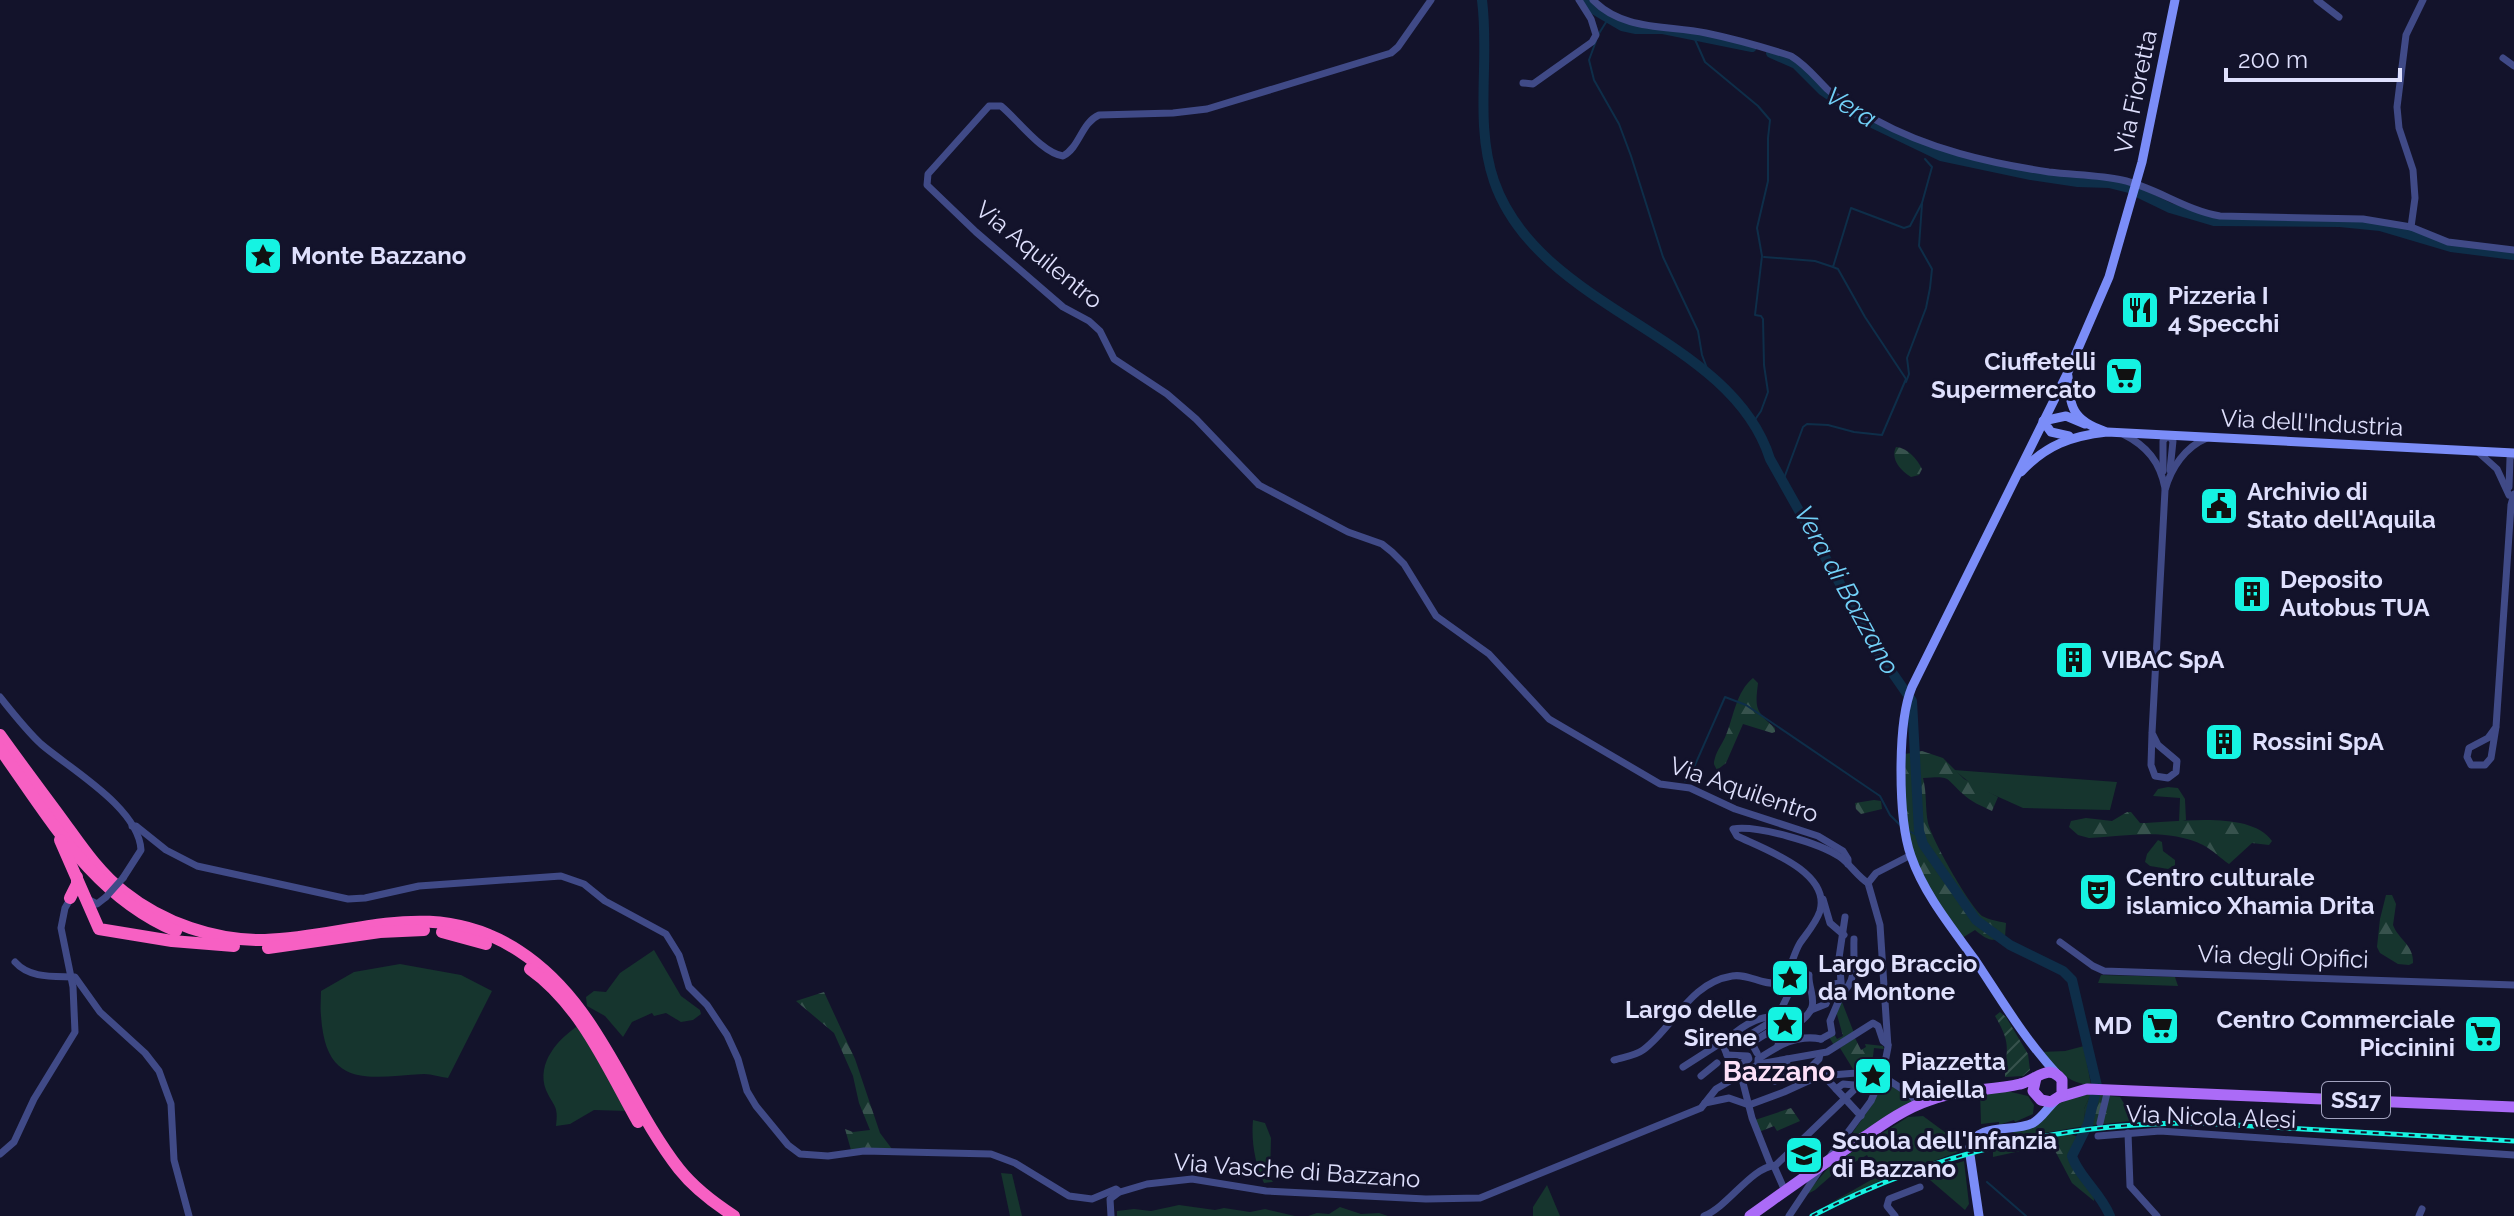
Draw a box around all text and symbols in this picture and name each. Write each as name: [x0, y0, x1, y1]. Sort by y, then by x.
street label: Via Fioretta: [2108, 27, 2163, 156]
scale bar: [2226, 32, 2400, 82]
text: 200 m: [2238, 45, 2308, 74]
water label: Vera: [1820, 80, 1882, 134]
street label: Via Aquilentro: [970, 195, 1109, 315]
place icon: Monte Bazzano: [242, 235, 284, 277]
place label: Monte Bazzano: [291, 241, 466, 270]
place label: Pizzeria I 4 Specchi: [2168, 281, 2279, 338]
restaurant icon: Pizzeria I 4 Specchi: [2119, 289, 2161, 331]
place label: Ciuffetelli Supermercato: [1931, 347, 2096, 404]
supermarket icon: Ciuffetelli Supermercato: [2103, 355, 2145, 397]
street label: Via dell'Industria: [2220, 403, 2404, 442]
place label: Archivio di Stato dell'Aquila: [2247, 477, 2436, 534]
public building icon: Archivio di Stato dell'Aquila: [2198, 485, 2240, 527]
water label: Vera di Bazzano: [1788, 500, 1906, 680]
place label: Deposito Autobus TUA: [2280, 565, 2430, 622]
building icon: Deposito Autobus TUA: [2231, 573, 2273, 615]
building icon: VIBAC SpA: [2053, 639, 2095, 681]
place label: VIBAC SpA: [2102, 645, 2225, 674]
building icon: Rossini SpA: [2203, 721, 2245, 763]
place label: Rossini SpA: [2252, 727, 2385, 756]
street label: Via Aquilentro: [1666, 751, 1822, 828]
place label: Centro culturale islamico Xhamia Drita: [2126, 863, 2375, 920]
theatre icon: Centro culturale islamico Xhamia Drita: [2077, 871, 2119, 913]
street label: Via degli Opifici: [2197, 939, 2369, 974]
place label: Largo Braccio da Montone: [1818, 949, 1977, 1006]
place icon: Largo Braccio da Montone: [1769, 957, 1811, 999]
place label: Largo delle Sirene: [1625, 995, 1757, 1052]
place icon: Largo delle Sirene: [1764, 1003, 1806, 1045]
supermarket icon: MD: [2139, 1005, 2181, 1047]
place label: Centro Commerciale Piccinini: [2217, 1005, 2455, 1062]
place label: MD: [2094, 1011, 2132, 1040]
supermarket icon: Centro Commerciale Piccinini: [2462, 1013, 2504, 1055]
place label: Piazzetta Maiella: [1901, 1047, 2006, 1104]
district label: Bazzano: [1723, 1055, 1835, 1088]
place icon: Piazzetta Maiella: [1852, 1055, 1894, 1097]
road number: SS17: [2322, 1082, 2390, 1118]
street label: Via Nicola Alesi: [2125, 1099, 2297, 1134]
place label: Scuola dell'Infanzia di Bazzano: [1832, 1126, 2057, 1183]
school or university icon: Scuola dell'Infanzia di Bazzano: [1783, 1134, 1825, 1176]
street label: Via Vasche di Bazzano: [1173, 1147, 1421, 1194]

